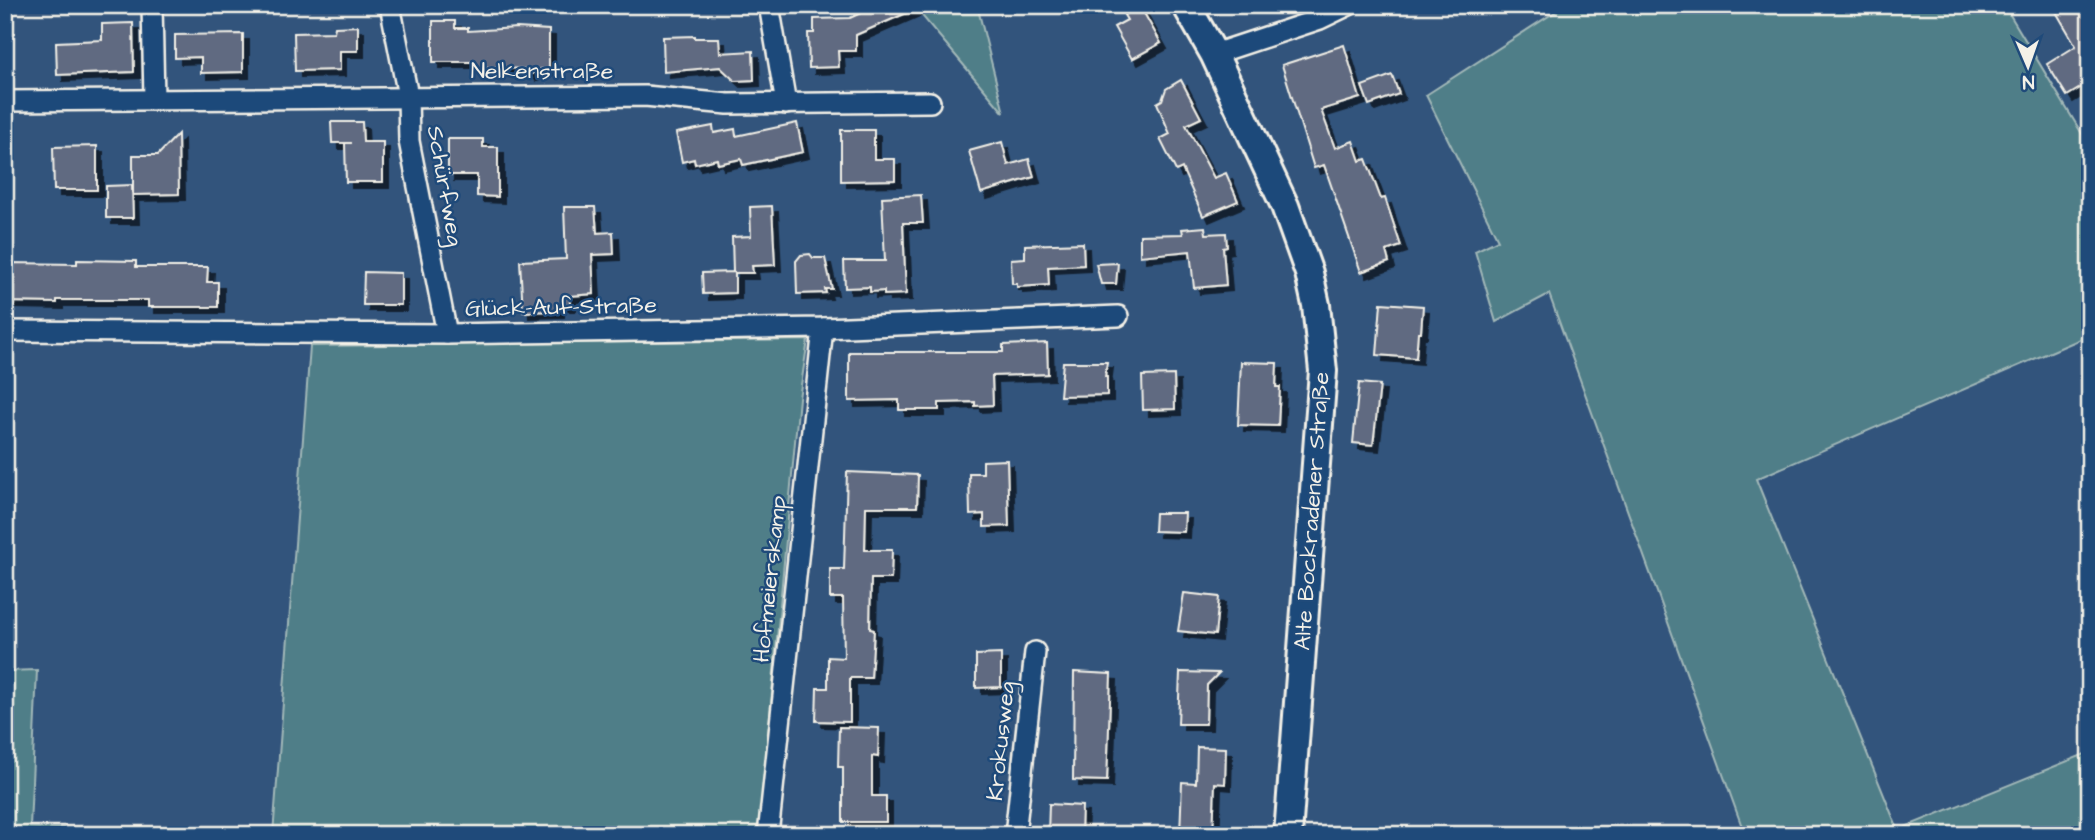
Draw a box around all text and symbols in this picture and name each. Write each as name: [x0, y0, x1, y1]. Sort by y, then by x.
north arrow: [1994, 32, 2064, 102]
street label: Nelkenstraße: [471, 55, 613, 87]
text: N: [2022, 68, 2035, 95]
street label: Schürfweg: [418, 123, 471, 249]
street label: Glück-Auf-Straße: [465, 289, 657, 325]
street label: Alte Bockradener Straße: [1286, 371, 1338, 651]
street label: Hofmeierskamp: [745, 494, 795, 664]
street label: Krokusweg: [979, 680, 1024, 802]

